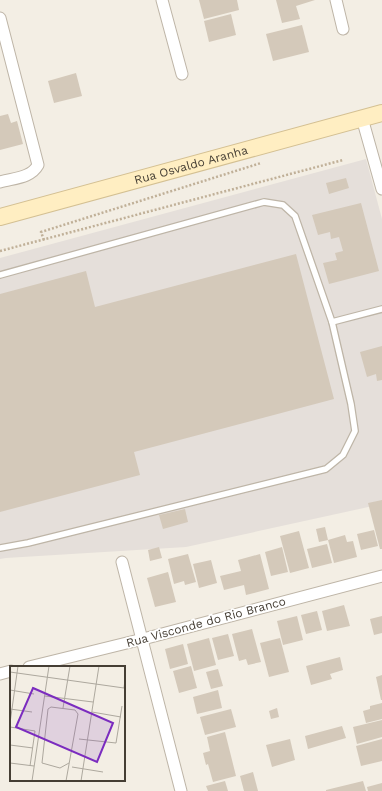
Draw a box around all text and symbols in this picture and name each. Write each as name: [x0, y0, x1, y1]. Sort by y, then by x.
street label: Rua Osvaldo Aranha: [133, 143, 250, 187]
street label: Rua Visconde do Rio Branco: [125, 594, 287, 650]
inset map: [10, 666, 125, 781]

